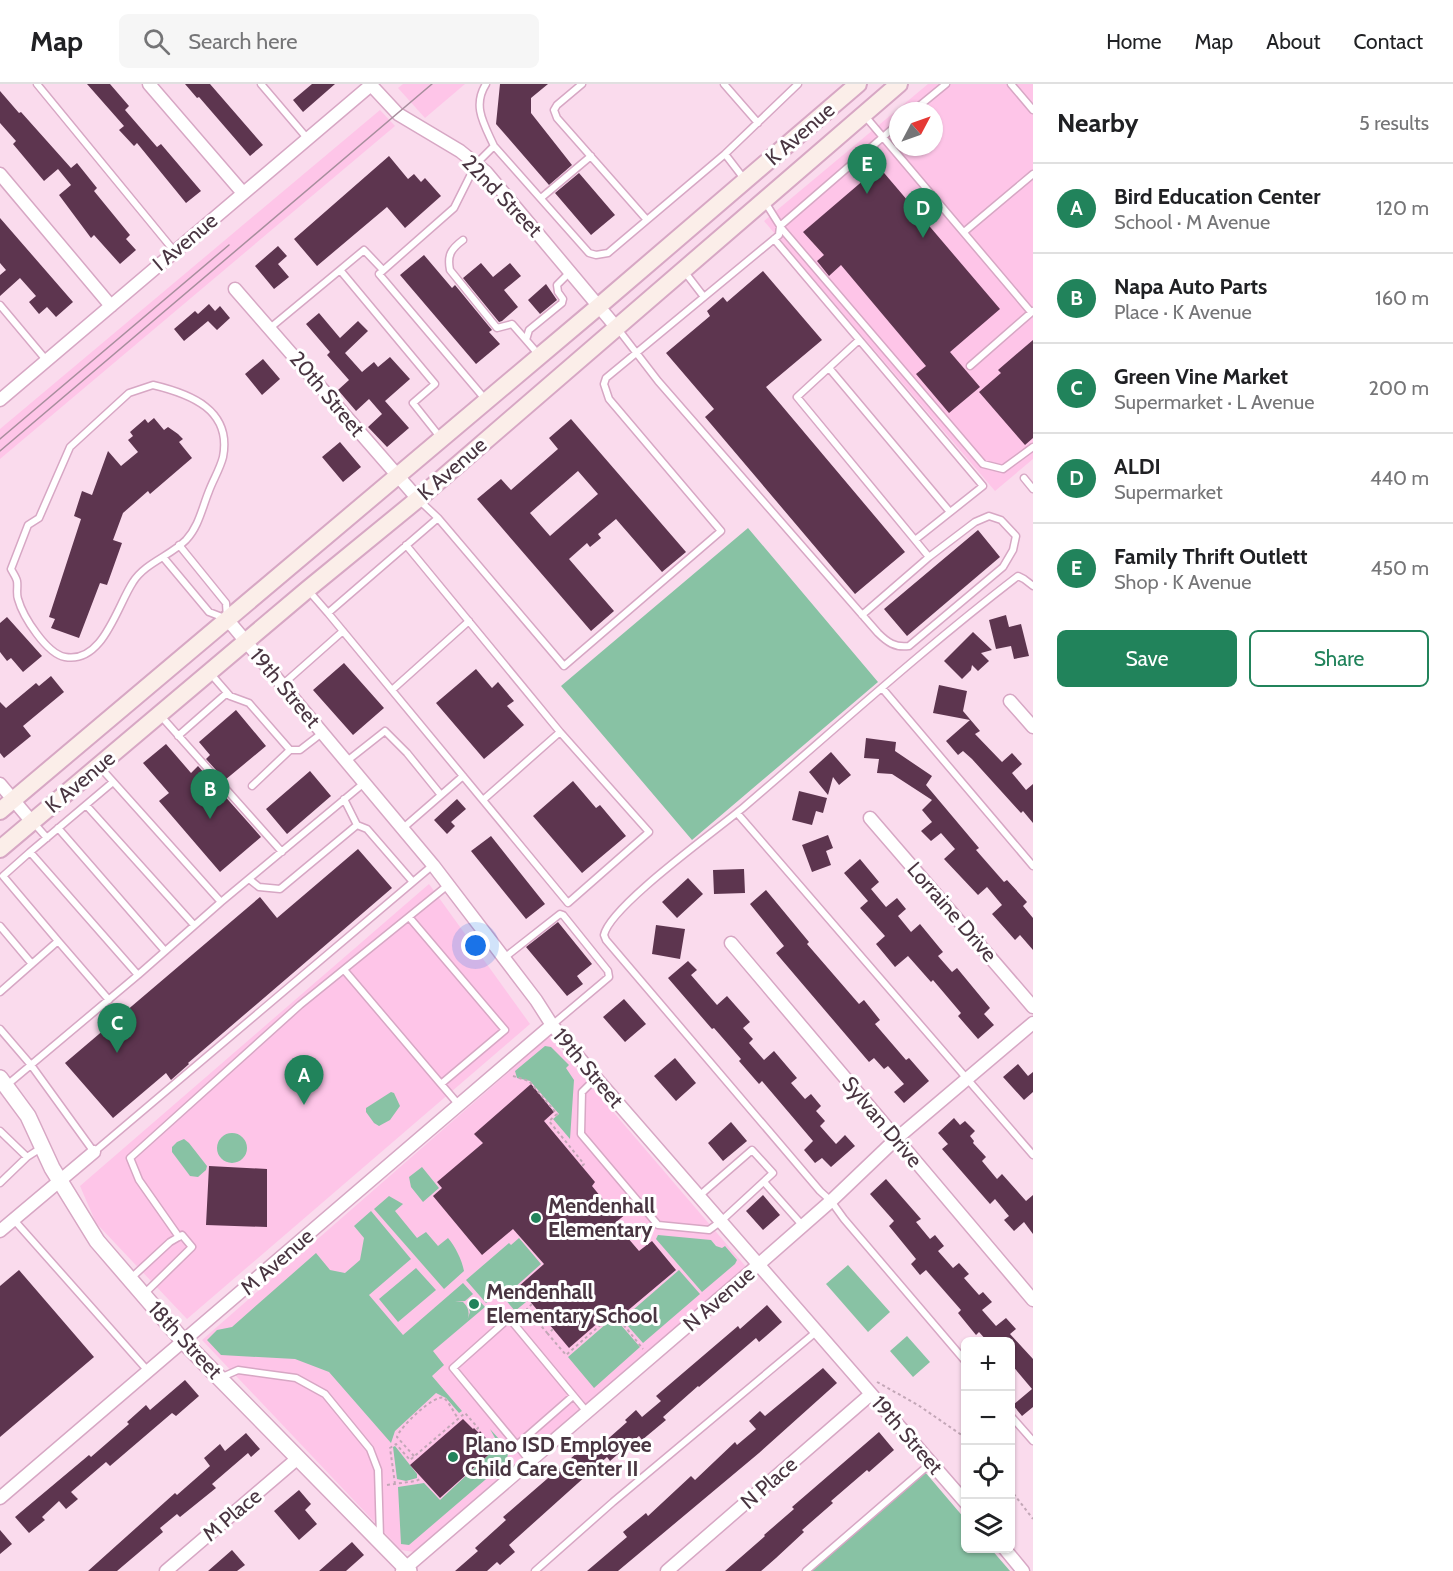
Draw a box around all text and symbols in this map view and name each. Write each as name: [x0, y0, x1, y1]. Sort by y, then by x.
search box: [119, 14, 539, 68]
text: Map: [30, 24, 83, 58]
icon: search: [140, 25, 173, 58]
text: Search here: [188, 28, 297, 55]
text: Home: [1106, 29, 1162, 54]
text: Map: [1195, 29, 1233, 54]
text: About: [1266, 29, 1320, 54]
text: Contact: [1353, 29, 1423, 54]
street label: K Avenue: [760, 97, 839, 170]
north arrow: [889, 102, 943, 156]
text: Nearby: [1057, 107, 1138, 139]
text: 5 results: [1359, 111, 1429, 135]
pin: E: [848, 144, 886, 194]
street label: 22nd Street: [457, 150, 548, 242]
text: Bird Education Center: [1114, 183, 1320, 210]
pin: D: [904, 188, 942, 238]
text: A: [1070, 196, 1083, 220]
text: 120 m: [1376, 196, 1429, 220]
street label: I Avenue: [147, 207, 222, 276]
text: School · M Avenue: [1114, 210, 1270, 234]
text: Napa Auto Parts: [1114, 273, 1267, 300]
text: B: [1070, 286, 1083, 310]
text: 160 m: [1375, 286, 1429, 310]
text: Place · K Avenue: [1114, 300, 1252, 324]
street label: 20th Street: [285, 346, 370, 441]
text: Green Vine Market: [1114, 363, 1288, 390]
text: C: [1070, 376, 1083, 400]
text: 200 m: [1369, 376, 1429, 400]
text: Supermarket · L Avenue: [1114, 390, 1314, 414]
street label: K Avenue: [412, 432, 491, 505]
text: ALDI: [1114, 453, 1161, 480]
text: D: [1069, 466, 1084, 490]
text: 440 m: [1370, 466, 1429, 490]
text: Supermarket: [1114, 480, 1223, 504]
text: Family Thrift Outlett: [1114, 543, 1308, 570]
text: E: [1071, 556, 1082, 580]
text: 450 m: [1371, 556, 1429, 580]
text: Shop · K Avenue: [1114, 570, 1252, 594]
button: Save: [1057, 630, 1237, 687]
button: Share: [1249, 630, 1429, 687]
street label: 19th Street: [245, 643, 326, 732]
street label: K Avenue: [40, 745, 120, 818]
pin: B: [190, 770, 230, 819]
street label: Lorraine Drive: [902, 857, 1003, 967]
your location: [461, 931, 490, 960]
pin: C: [98, 1004, 136, 1053]
street label: 19th Street: [548, 1023, 629, 1112]
pin: A: [284, 1056, 324, 1105]
street label: Sylvan Drive: [837, 1071, 928, 1172]
place label: Mendenhall Elementary: [548, 1193, 656, 1242]
marker: Mendenhall Elementary: [529, 1211, 543, 1225]
street label: M Avenue: [235, 1223, 318, 1300]
street label: N Avenue: [678, 1261, 760, 1336]
place label: Mendenhall Elementary School: [486, 1279, 659, 1328]
street label: 18th Street: [143, 1296, 227, 1384]
marker: Mendenhall Elementary School: [467, 1297, 481, 1311]
map controls: [961, 1337, 1015, 1553]
button: +: [961, 1337, 1015, 1391]
street label: 19th Street: [866, 1390, 948, 1479]
button: −: [961, 1391, 1015, 1445]
place label: Plano ISD Employee Child Care Center II: [465, 1432, 652, 1481]
button: locate: [961, 1445, 1015, 1499]
marker: Plano ISD Employee Child Care Center II: [446, 1450, 460, 1464]
street label: N Place: [735, 1451, 802, 1514]
street label: M Place: [197, 1483, 266, 1546]
button: layers: [961, 1499, 1015, 1553]

